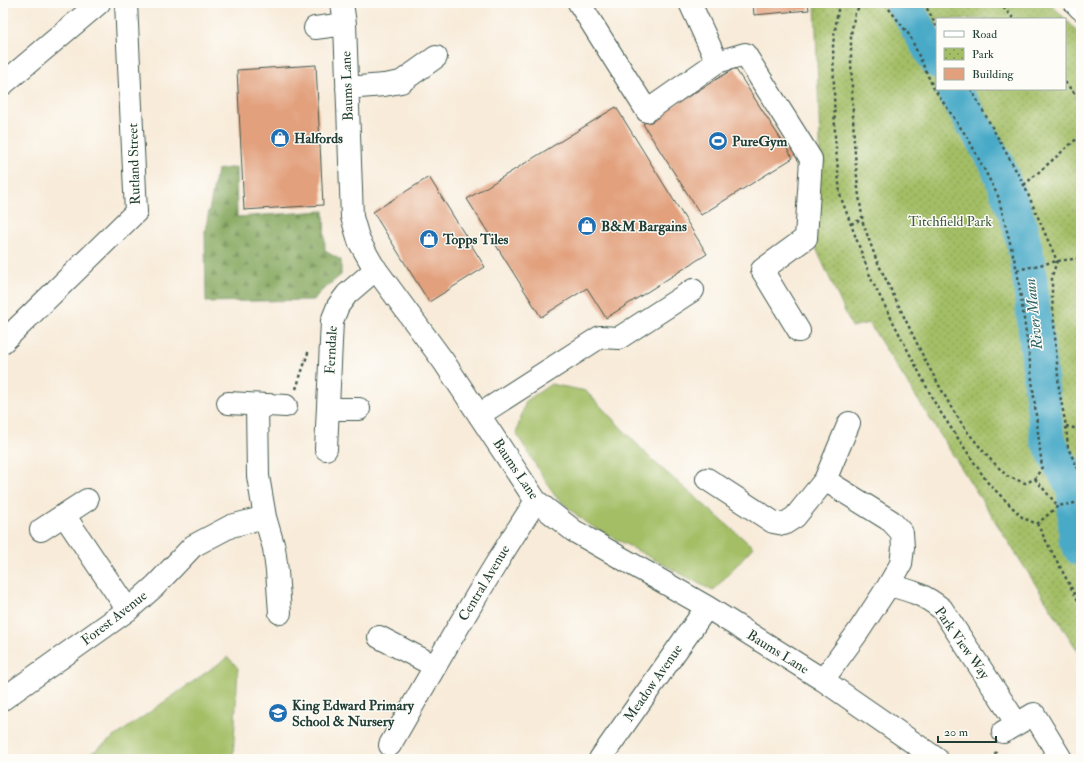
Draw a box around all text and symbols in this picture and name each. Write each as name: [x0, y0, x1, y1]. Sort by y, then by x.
legend: [936, 18, 1066, 90]
text: Road: [972, 27, 997, 42]
text: Park: [972, 47, 994, 62]
street label: Baums Lane: [337, 51, 357, 121]
text: Building: [972, 67, 1015, 82]
street label: Rutland Street: [124, 122, 144, 205]
shop icon: Halfords: [269, 127, 291, 149]
place label: Halfords: [294, 130, 343, 147]
sports icon: PureGym: [707, 130, 729, 152]
place label: PureGym: [732, 133, 787, 151]
park label: Titchfield Park: [908, 213, 992, 230]
shop icon: B&M Bargains: [576, 215, 598, 237]
place label: B&M Bargains: [601, 218, 687, 236]
shop icon: Topps Tiles: [418, 228, 440, 250]
place label: Topps Tiles: [442, 231, 509, 249]
water label: River Maun: [1021, 278, 1047, 351]
street label: Ferndale: [321, 325, 341, 375]
street label: Baums Lane: [489, 435, 543, 503]
street label: Central Avenue: [455, 542, 513, 624]
street label: Forest Avenue: [78, 587, 150, 649]
street label: Park View Way: [930, 604, 994, 684]
street label: Baums Lane: [744, 626, 812, 678]
street label: Meadow Avenue: [620, 641, 686, 725]
place label: King Edward Primary School & Nursery: [292, 697, 415, 731]
school or university icon: King Edward Primary School & Nursery: [267, 702, 289, 724]
scale bar: [938, 718, 996, 744]
text: 20 m: [944, 725, 969, 740]

